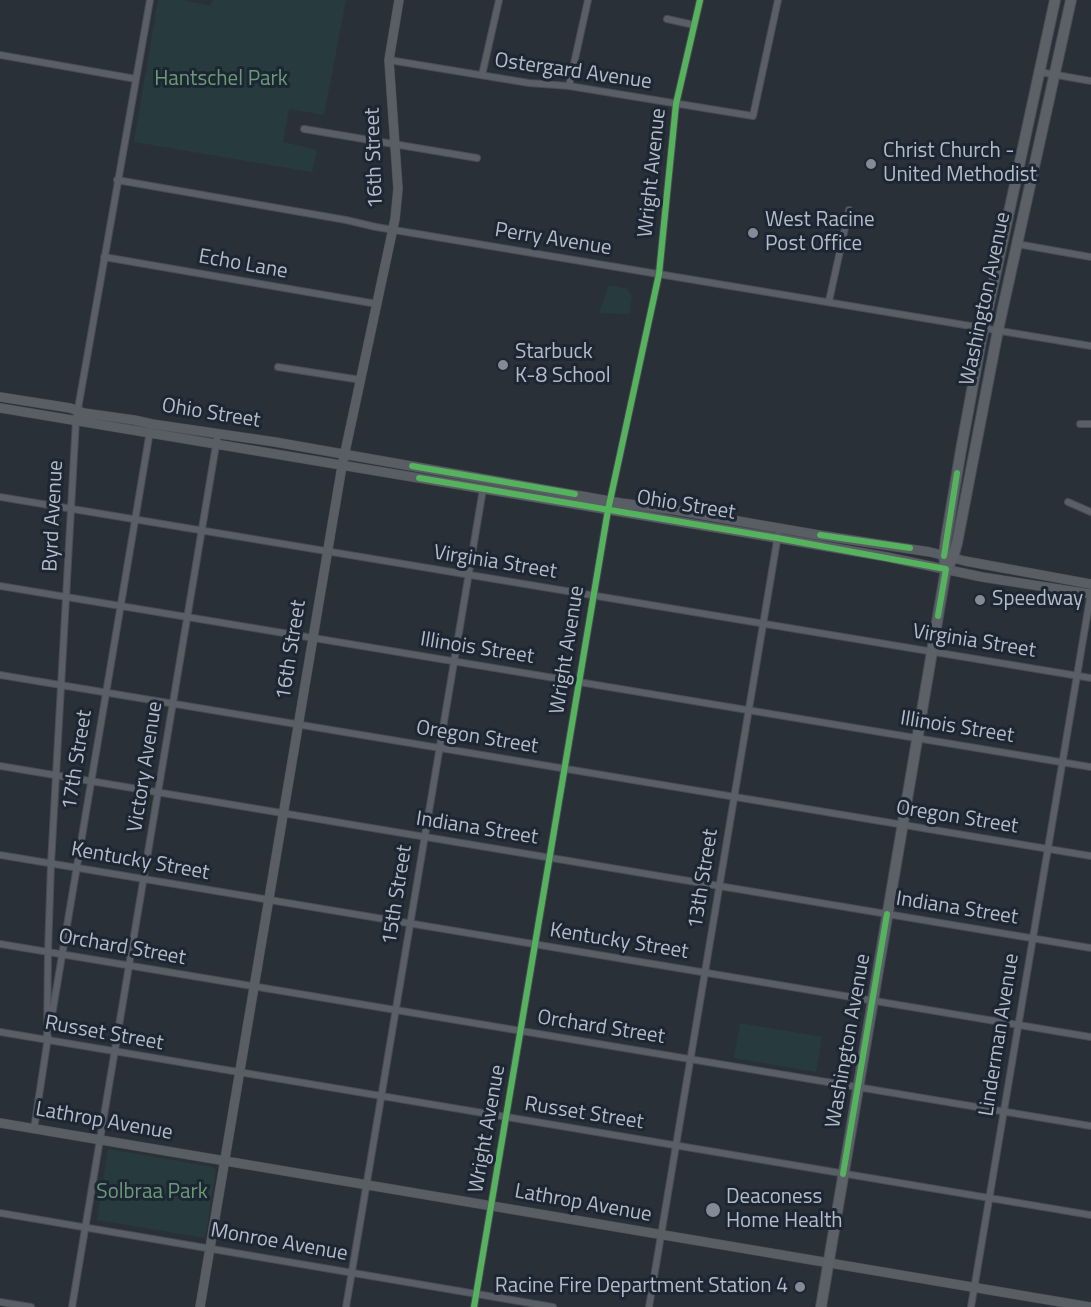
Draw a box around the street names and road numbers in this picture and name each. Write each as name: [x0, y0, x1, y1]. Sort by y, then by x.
street label: Ostergard Avenue: [493, 48, 653, 96]
street label: 16th Street: [361, 107, 389, 209]
street label: Wright Avenue: [634, 107, 672, 239]
street label: Washington Avenue: [955, 210, 1017, 388]
street label: Perry Avenue: [493, 218, 613, 262]
street label: Echo Lane: [196, 245, 290, 285]
street label: Ohio Street: [160, 394, 262, 434]
street label: Byrd Avenue: [39, 460, 69, 572]
street label: Ohio Street: [635, 486, 737, 526]
street label: Virginia Street: [432, 541, 558, 585]
street label: Wright Avenue: [545, 584, 591, 716]
street label: 16th Street: [272, 598, 312, 702]
street label: Virginia Street: [911, 620, 1037, 664]
street label: Illinois Street: [418, 628, 536, 670]
street label: Victory Avenue: [123, 700, 169, 834]
street label: Illinois Street: [898, 707, 1016, 749]
street label: 17th Street: [58, 708, 98, 812]
street label: Oregon Street: [414, 716, 540, 760]
street label: Oregon Street: [894, 796, 1020, 840]
street label: Indiana Street: [414, 807, 540, 851]
street label: 13th Street: [684, 827, 724, 931]
street label: Kentucky Street: [69, 837, 211, 887]
street label: 15th Street: [378, 843, 418, 947]
street label: Indiana Street: [894, 887, 1020, 931]
street label: Kentucky Street: [548, 919, 690, 965]
street label: Orchard Street: [56, 924, 188, 972]
street label: Washington Avenue: [821, 952, 877, 1130]
street label: Linderman Avenue: [975, 952, 1025, 1118]
street label: Orchard Street: [535, 1005, 667, 1051]
street label: Russet Street: [43, 1011, 165, 1057]
street label: Wright Avenue: [464, 1063, 512, 1195]
street label: Russet Street: [523, 1092, 645, 1136]
street label: Lathrop Avenue: [33, 1098, 175, 1146]
street label: Lathrop Avenue: [512, 1180, 654, 1228]
street label: Monroe Avenue: [208, 1219, 350, 1267]

